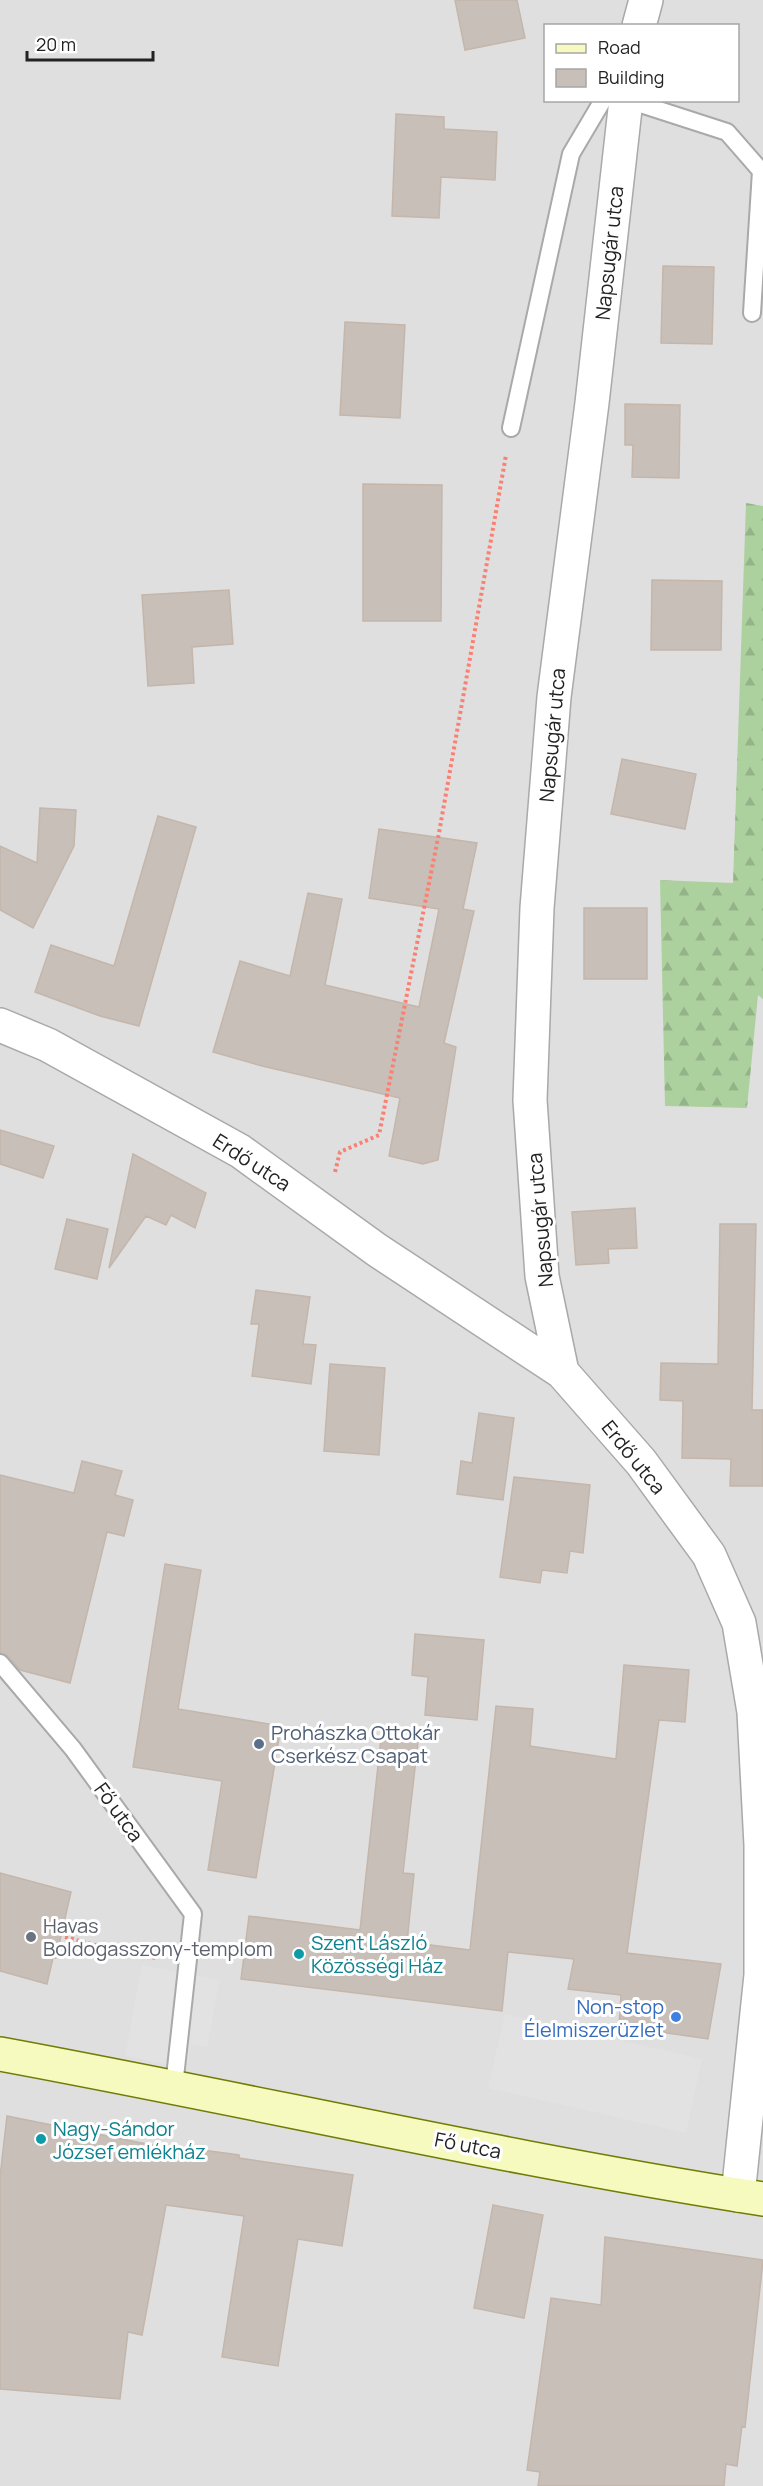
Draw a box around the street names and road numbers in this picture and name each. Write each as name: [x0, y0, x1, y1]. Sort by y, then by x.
street label: Napsugár utca: [589, 185, 629, 321]
street label: Napsugár utca: [533, 667, 571, 803]
street label: Erdő utca: [208, 1127, 296, 1197]
street label: Napsugár utca: [521, 1152, 559, 1288]
street label: Erdő utca: [596, 1414, 672, 1500]
street label: Fő utca: [88, 1777, 150, 1847]
street label: Fő utca: [432, 2125, 504, 2165]

